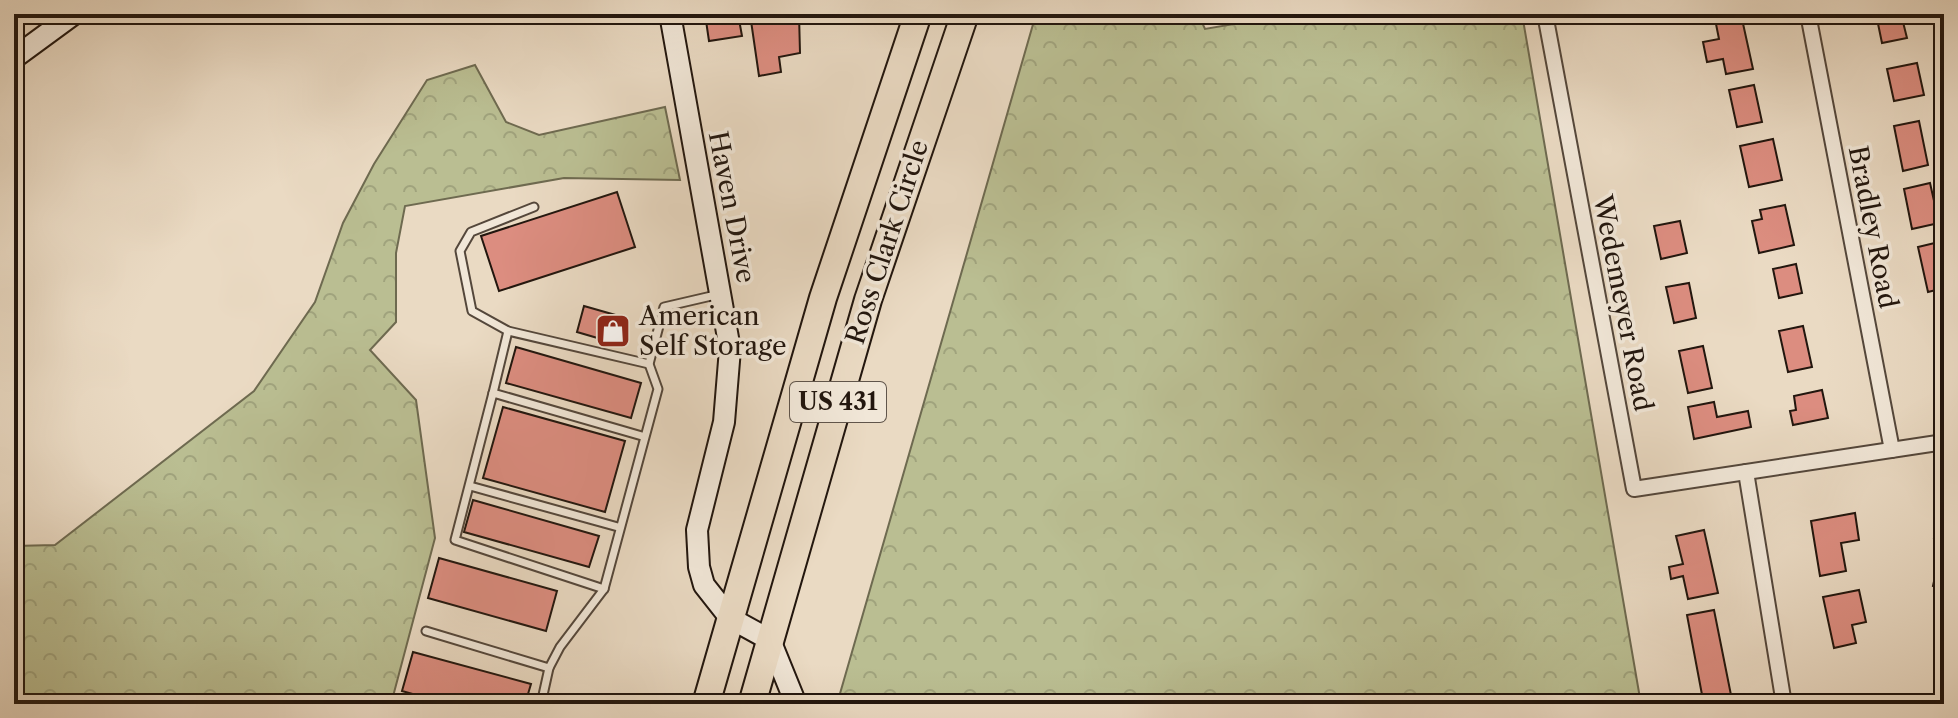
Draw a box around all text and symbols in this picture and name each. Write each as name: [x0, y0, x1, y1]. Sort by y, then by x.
street label: Haven Drive: [702, 128, 762, 286]
street label: Ross Clark Circle: [839, 136, 935, 348]
street label: Bradley Road: [1842, 143, 1904, 311]
street label: Wedemeyer Road: [1586, 191, 1660, 414]
place label: American Self Storage: [638, 300, 786, 362]
shop icon: American Self Storage: [594, 312, 632, 350]
road number: US 431: [790, 382, 886, 422]

